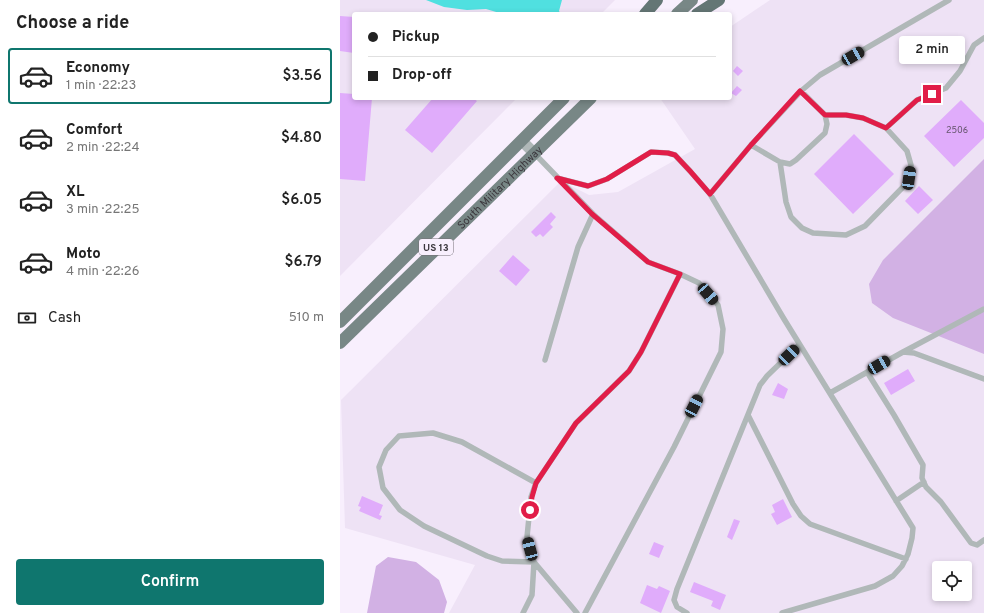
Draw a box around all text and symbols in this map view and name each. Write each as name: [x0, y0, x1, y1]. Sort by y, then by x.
text: Choose a ride: [16, 12, 129, 35]
text: Pickup: [392, 28, 440, 47]
callout: 2 min: [899, 36, 965, 64]
text: 2 min: [915, 42, 949, 58]
car: [840, 45, 866, 67]
icon: car: [18, 58, 54, 94]
text: Economy: [66, 59, 130, 78]
text: Drop-off: [392, 66, 452, 85]
text: $3.56: [282, 67, 322, 86]
text: 1 min · 22:23: [66, 78, 136, 94]
route end: [923, 85, 941, 103]
icon: car: [18, 120, 54, 156]
text: Comfort: [66, 121, 123, 140]
house number: 2506: [946, 125, 968, 136]
text: $4.80: [281, 129, 322, 148]
text: 2 min · 22:24: [66, 140, 140, 156]
street label: South Military Highway: [455, 143, 546, 233]
car: [901, 165, 917, 191]
icon: car: [18, 182, 54, 218]
text: XL: [66, 183, 84, 202]
text: $6.05: [281, 191, 322, 210]
text: 3 min · 22:25: [66, 202, 140, 218]
road number: US 13: [419, 239, 453, 255]
icon: car: [18, 244, 54, 280]
text: Moto: [66, 245, 101, 264]
text: $6.79: [285, 253, 322, 272]
text: 4 min · 22:26: [66, 264, 139, 280]
car: [696, 281, 720, 307]
icon: cash: [16, 307, 38, 329]
text: Cash: [48, 309, 81, 328]
text: 510 m: [289, 310, 324, 326]
car: [776, 342, 802, 368]
car: [866, 354, 892, 376]
car: [683, 393, 705, 419]
route start: [521, 501, 539, 519]
car: [521, 536, 539, 562]
button: Confirm: [16, 559, 324, 605]
map controls: [932, 561, 972, 601]
button: locate: [932, 561, 972, 601]

